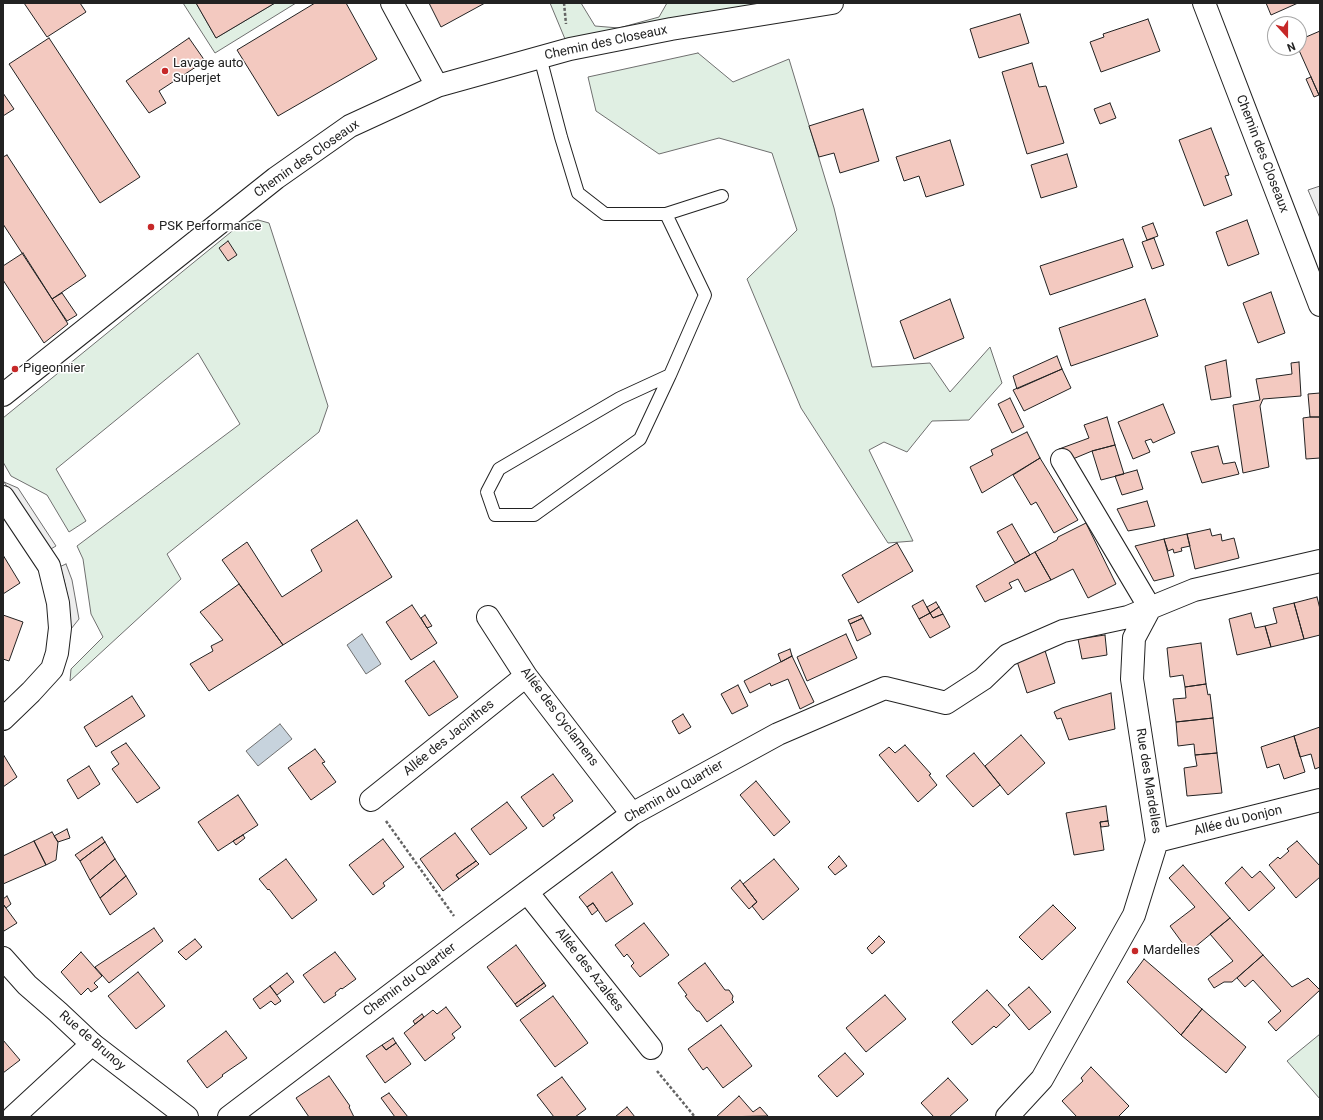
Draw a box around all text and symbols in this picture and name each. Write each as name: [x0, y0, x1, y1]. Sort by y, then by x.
north arrow: [1267, 16, 1307, 56]
street label: Chemin des Closeaux: [543, 22, 669, 64]
text: N: [1285, 39, 1297, 54]
place label: Lavage auto Superjet: [173, 56, 243, 87]
marker: Lavage auto Superjet: [160, 66, 170, 76]
street label: Chemin des Closeaux: [1232, 93, 1292, 215]
street label: Chemin des Closeaux: [251, 117, 363, 201]
place label: PSK Performance: [159, 219, 262, 235]
marker: PSK Performance: [146, 222, 156, 232]
place label: Pigeonnier: [23, 361, 85, 377]
marker: Pigeonnier: [10, 364, 20, 374]
street label: Allée des Cyclamens: [517, 664, 601, 770]
street label: Allée des Jacinthes: [400, 697, 498, 779]
street label: Rue des Mardelles: [1132, 727, 1164, 835]
street label: Chemin du Quartier: [622, 757, 726, 827]
street label: Allée du Donjon: [1192, 803, 1284, 839]
street label: Allée des Azalées: [552, 925, 626, 1015]
street label: Chemin du Quartier: [361, 940, 459, 1020]
place label: Mardelles: [1143, 943, 1200, 959]
marker: Mardelles: [1130, 946, 1140, 956]
street label: Rue de Brunoy: [56, 1008, 128, 1074]

